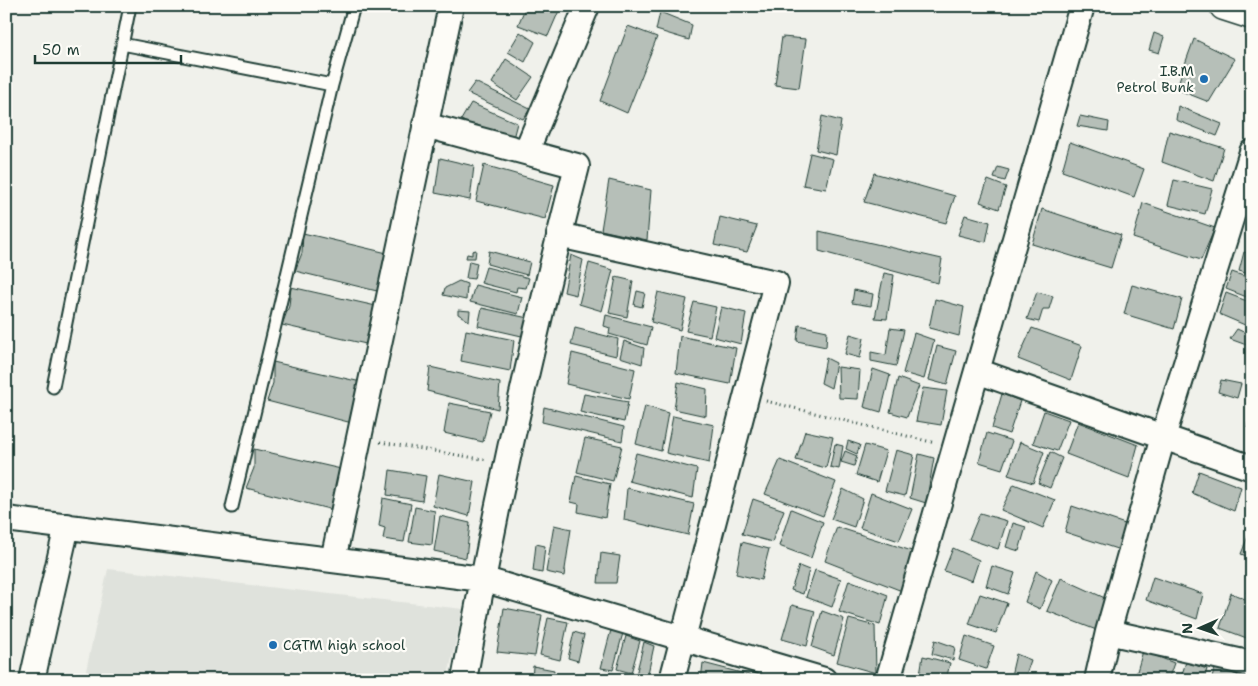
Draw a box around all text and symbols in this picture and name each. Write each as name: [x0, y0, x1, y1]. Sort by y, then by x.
scale bar: [35, 32, 181, 64]
text: 50 m: [42, 40, 80, 60]
place label: I.B.M Petrol Bunk: [1117, 62, 1194, 96]
marker: I.B.M Petrol Bunk: [1198, 73, 1210, 85]
north arrow: [1176, 604, 1226, 654]
text: N: [1178, 623, 1196, 634]
place label: CGTM high school: [283, 636, 406, 654]
marker: CGTM high school: [267, 639, 279, 651]

